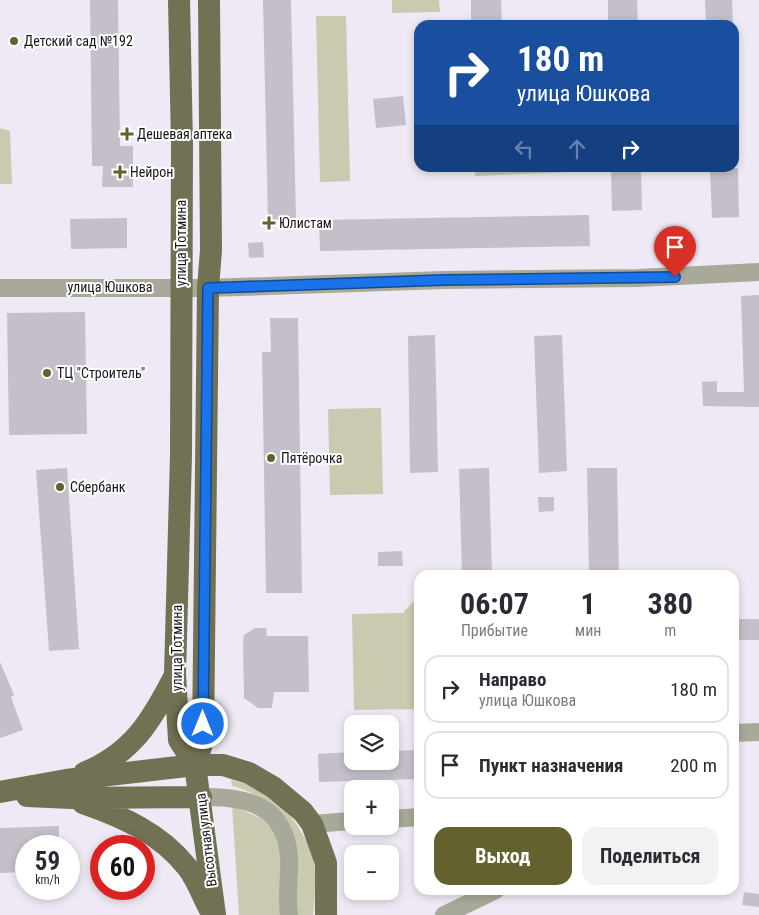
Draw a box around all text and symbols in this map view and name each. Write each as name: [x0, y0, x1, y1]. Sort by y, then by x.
place label: Детский сад №192: [24, 33, 133, 49]
marker: Детский сад №192: [8, 35, 20, 47]
text: 180 m: [517, 39, 604, 80]
icon: right: [434, 40, 499, 105]
text: улица Юшкова: [517, 81, 651, 106]
place label: Дешевая аптека: [137, 126, 232, 142]
marker: Дешевая аптека: [121, 128, 133, 140]
icon: left: [510, 135, 538, 163]
icon: ahead: [563, 135, 591, 163]
icon: right: [616, 135, 644, 163]
place label: Нейрон: [130, 164, 173, 180]
marker: Нейрон: [114, 166, 126, 178]
street label: улица Тотмина: [173, 200, 189, 286]
place label: Юлистам: [279, 215, 332, 231]
marker: Юлистам: [263, 217, 275, 229]
pin: [654, 226, 696, 277]
icon: arrive: [661, 233, 689, 261]
street label: улица Юшкова: [67, 279, 153, 295]
place label: ТЦ "Строитель": [57, 365, 145, 381]
marker: ТЦ "Строитель": [41, 367, 53, 379]
place label: Пятёрочка: [281, 450, 343, 466]
marker: Пятёрочка: [265, 452, 277, 464]
place label: Сбербанк: [70, 479, 126, 495]
marker: Сбербанк: [54, 481, 66, 493]
text: 06:07: [460, 586, 529, 621]
text: 1: [581, 586, 596, 621]
text: 380: [647, 586, 693, 621]
street label: улица Тотмина: [169, 605, 185, 691]
text: Прибытие: [461, 621, 528, 640]
text: мин: [575, 621, 601, 640]
text: m: [664, 621, 676, 640]
text: Направо: [479, 668, 546, 691]
icon: right: [436, 675, 464, 703]
text: 180 m: [670, 678, 717, 701]
text: улица Юшкова: [479, 691, 576, 710]
position arrow: [176, 697, 228, 749]
map controls: [344, 715, 399, 900]
button: layers: [344, 715, 399, 770]
icon: arrive: [436, 751, 464, 779]
text: Пункт назначения: [479, 754, 623, 777]
text: 200 m: [670, 754, 717, 777]
button: +: [344, 780, 399, 835]
street label: Высотная улица: [192, 792, 220, 888]
button: Выход: [434, 827, 572, 885]
button: Поделиться: [582, 827, 719, 885]
speed limit sign: 60: [90, 835, 155, 900]
button: −: [344, 845, 399, 900]
text: 59: [35, 847, 60, 876]
text: km/h: [35, 873, 60, 887]

